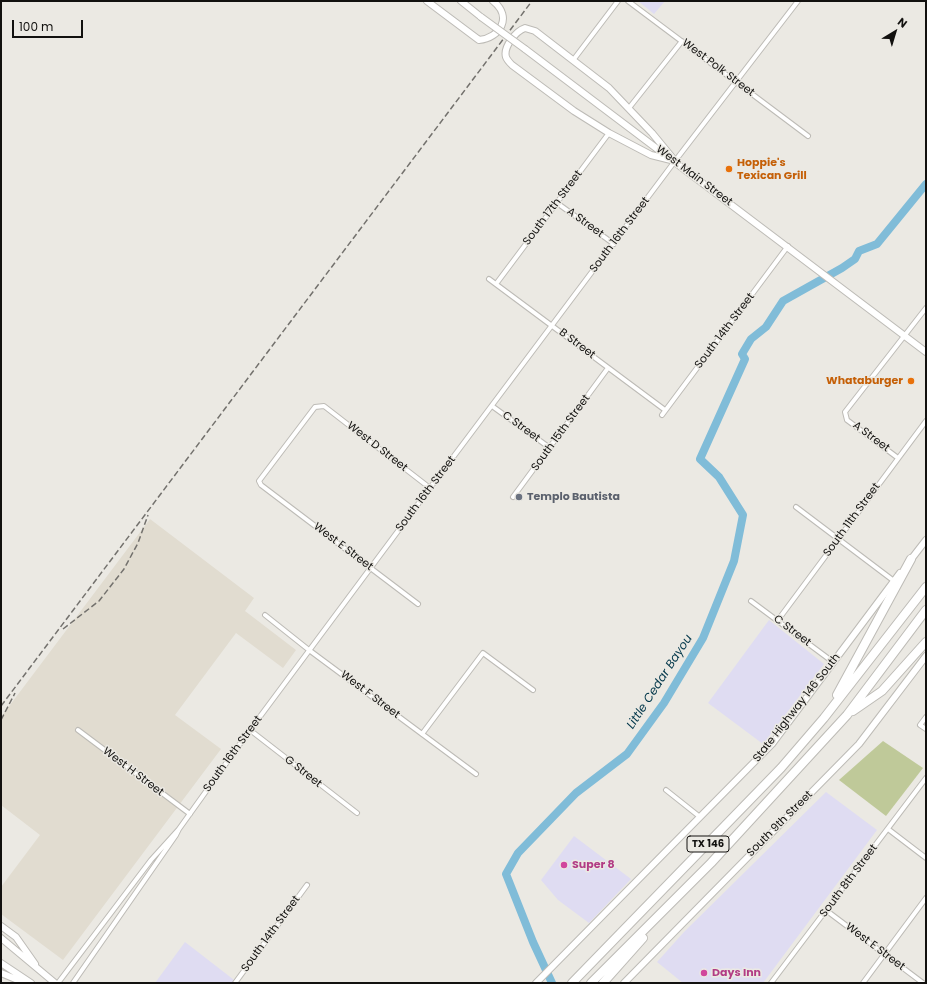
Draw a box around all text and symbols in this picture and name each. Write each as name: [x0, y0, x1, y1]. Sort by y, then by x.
scale bar: [14, 12, 85, 38]
north arrow: [875, 12, 915, 52]
text: N: [894, 14, 911, 31]
text: 100 m: [19, 18, 53, 35]
street label: West Polk Street: [679, 37, 757, 99]
street label: West Main Street: [653, 143, 735, 209]
place label: Hoppie's Texican Grill: [737, 156, 807, 182]
marker: Hoppie's Texican Grill: [724, 164, 734, 174]
street label: South 17th Street: [521, 168, 585, 248]
street label: South 16th Street: [587, 195, 653, 275]
street label: A Street: [564, 205, 606, 241]
street label: South 14th Street: [692, 291, 758, 371]
street label: B Street: [556, 326, 598, 362]
place label: Whataburger: [826, 374, 903, 388]
marker: Whataburger: [906, 376, 916, 386]
street label: South 15th Street: [529, 392, 593, 474]
street label: C Street: [499, 409, 543, 445]
street label: West D Street: [344, 419, 410, 475]
street label: A Street: [850, 419, 892, 455]
street label: South 16th Street: [393, 454, 459, 534]
street label: South 11th Street: [821, 481, 883, 559]
place label: Templo Bautista: [527, 490, 620, 504]
marker: Templo Bautista: [514, 492, 524, 502]
street label: West E Street: [311, 520, 375, 574]
street label: C Street: [771, 613, 813, 649]
water label: Little Cedar Bayou: [624, 632, 696, 732]
street label: State Highway 146 South: [751, 651, 843, 765]
street label: West F Street: [338, 668, 402, 722]
street label: South 16th Street: [201, 713, 265, 795]
street label: West H Street: [100, 745, 166, 799]
street label: G Street: [282, 753, 324, 791]
street label: South 9th Street: [744, 788, 816, 860]
road number: TX 146: [687, 836, 729, 852]
street label: South 8th Street: [817, 842, 881, 920]
place label: Super 8: [572, 858, 615, 872]
marker: Super 8: [559, 860, 569, 870]
street label: South 14th Street: [239, 893, 303, 975]
street label: West E Street: [843, 920, 907, 974]
place label: Days Inn: [712, 966, 761, 980]
marker: Days Inn: [699, 968, 709, 978]

